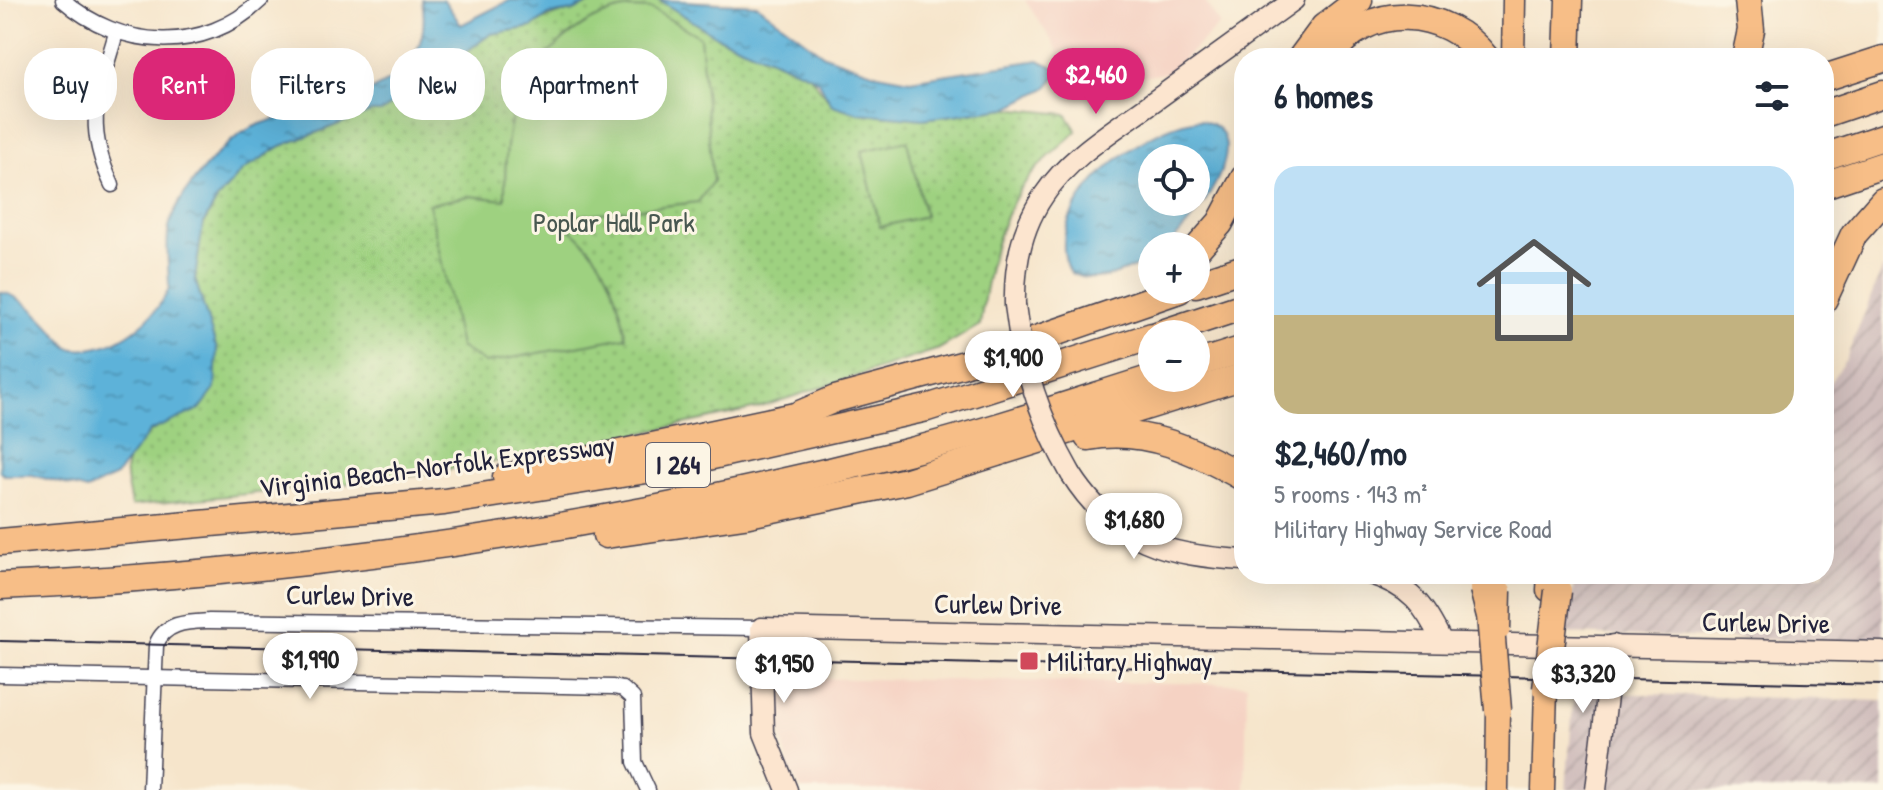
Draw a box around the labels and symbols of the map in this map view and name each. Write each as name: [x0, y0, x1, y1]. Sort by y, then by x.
pin: $2,460: [1031, 48, 1161, 116]
park label: Poplar Hall Park: [533, 203, 695, 241]
pin: $1,900: [948, 331, 1078, 399]
street label: Virginia Beach-Norfolk Expressway: [257, 425, 617, 507]
road number: I 264: [646, 443, 710, 487]
pin: $1,680: [1069, 493, 1199, 561]
street label: Curlew Drive: [286, 575, 414, 615]
street label: Curlew Drive: [934, 584, 1062, 624]
street label: Curlew Drive: [1702, 602, 1830, 642]
pin: $1,990: [245, 633, 375, 701]
pin: $1,950: [719, 637, 849, 705]
place label: Military Highway: [1047, 642, 1213, 680]
pin: $3,320: [1518, 647, 1648, 715]
marker: Military Highway: [1018, 650, 1040, 672]

